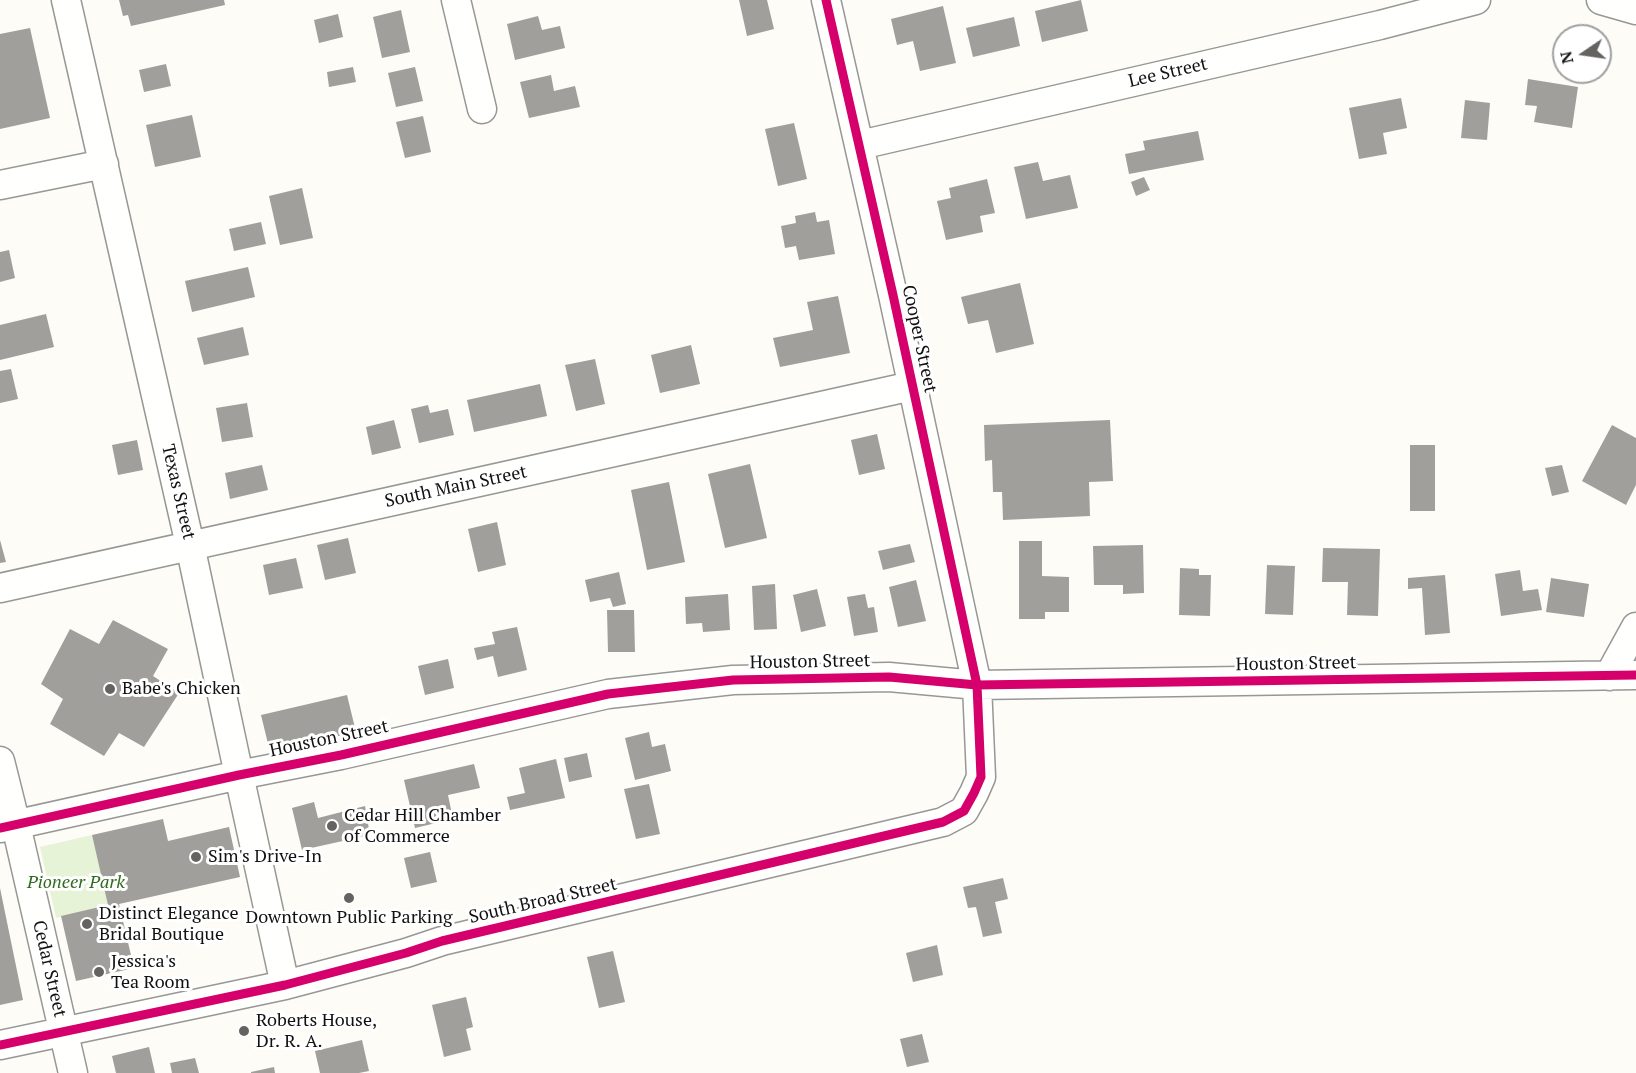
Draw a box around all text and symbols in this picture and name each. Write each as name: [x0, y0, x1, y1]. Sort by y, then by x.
north arrow: [1552, 24, 1612, 84]
text: N: [1554, 49, 1578, 66]
street label: Lee Street: [1126, 53, 1210, 93]
street label: Cooper Street: [897, 283, 941, 395]
street label: Texas Street: [157, 442, 199, 542]
street label: South Main Street: [383, 461, 529, 513]
street label: Houston Street: [749, 650, 871, 674]
street label: Houston Street: [1235, 652, 1357, 676]
place label: Babe's Chicken: [122, 678, 241, 700]
marker: Babe's Chicken: [103, 682, 117, 696]
street label: Houston Street: [268, 716, 390, 762]
place label: Cedar Hill Chamber of Commerce: [344, 805, 501, 848]
marker: Cedar Hill Chamber of Commerce: [325, 819, 339, 833]
place label: Sim's Drive-In: [208, 846, 322, 868]
marker: Sim's Drive-In: [189, 850, 203, 864]
park label: Pioneer Park: [27, 872, 125, 894]
street label: South Broad Street: [467, 873, 619, 929]
marker: Downtown Public Parking: [342, 891, 356, 905]
place label: Distinct Elegance Bridal Boutique: [99, 903, 238, 946]
place label: Downtown Public Parking: [246, 907, 452, 929]
marker: Distinct Elegance Bridal Boutique: [80, 917, 94, 931]
street label: Cedar Street: [27, 919, 71, 1019]
place label: Jessica's Tea Room: [111, 951, 190, 994]
marker: Jessica's Tea Room: [92, 965, 106, 979]
place label: Roberts House, Dr. R. A.: [256, 1010, 377, 1052]
marker: Roberts House, Dr. R. A.: [237, 1024, 251, 1038]

